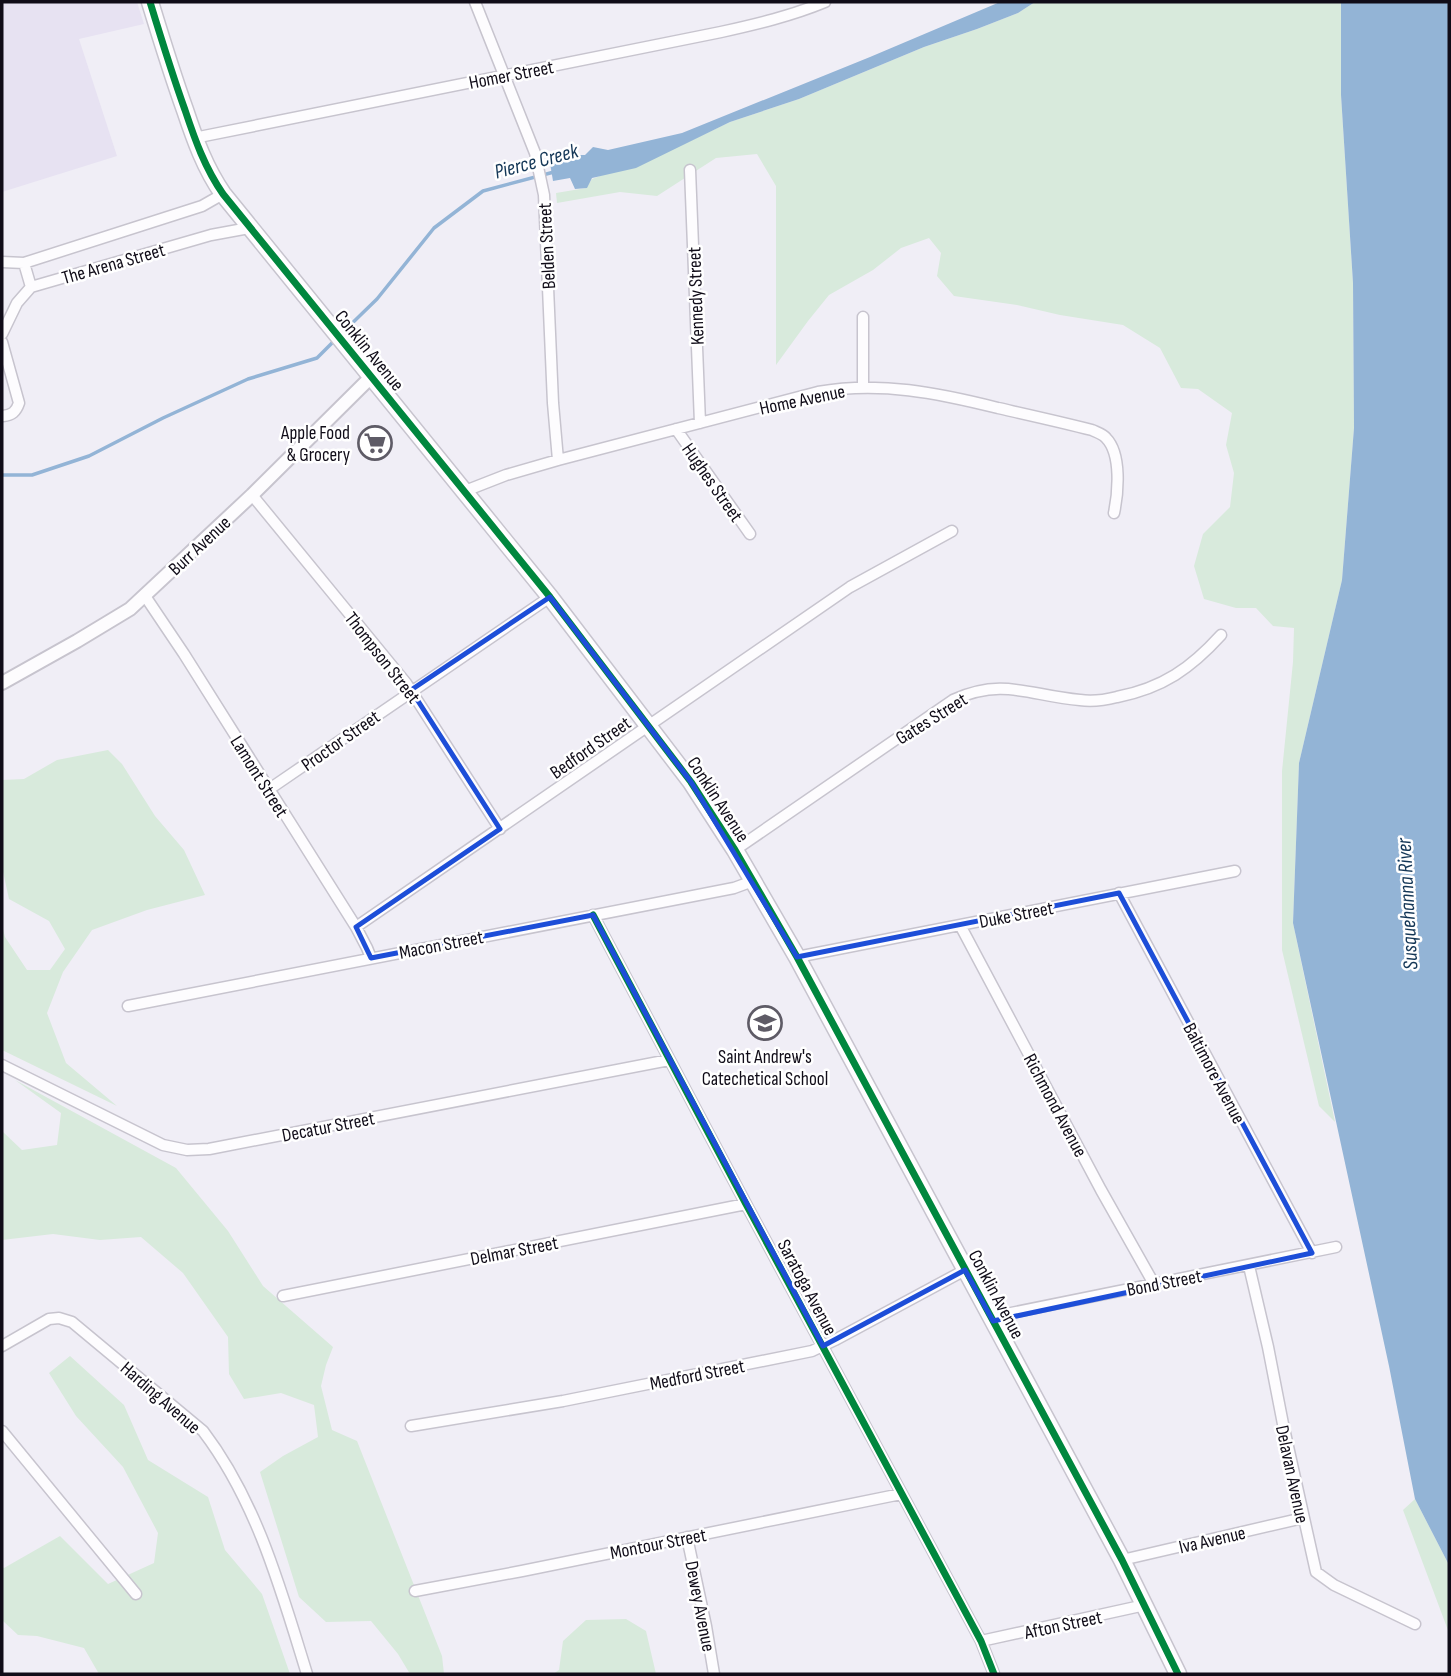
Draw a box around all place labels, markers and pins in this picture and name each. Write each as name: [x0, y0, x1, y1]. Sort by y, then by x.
place label: Apple Food & Grocery: [280, 422, 351, 467]
supermarket icon: Apple Food & Grocery: [356, 424, 394, 462]
school or university icon: Saint Andrew's Catechetical School: [746, 1004, 784, 1042]
place label: Saint Andrew's Catechetical School: [702, 1046, 828, 1091]

